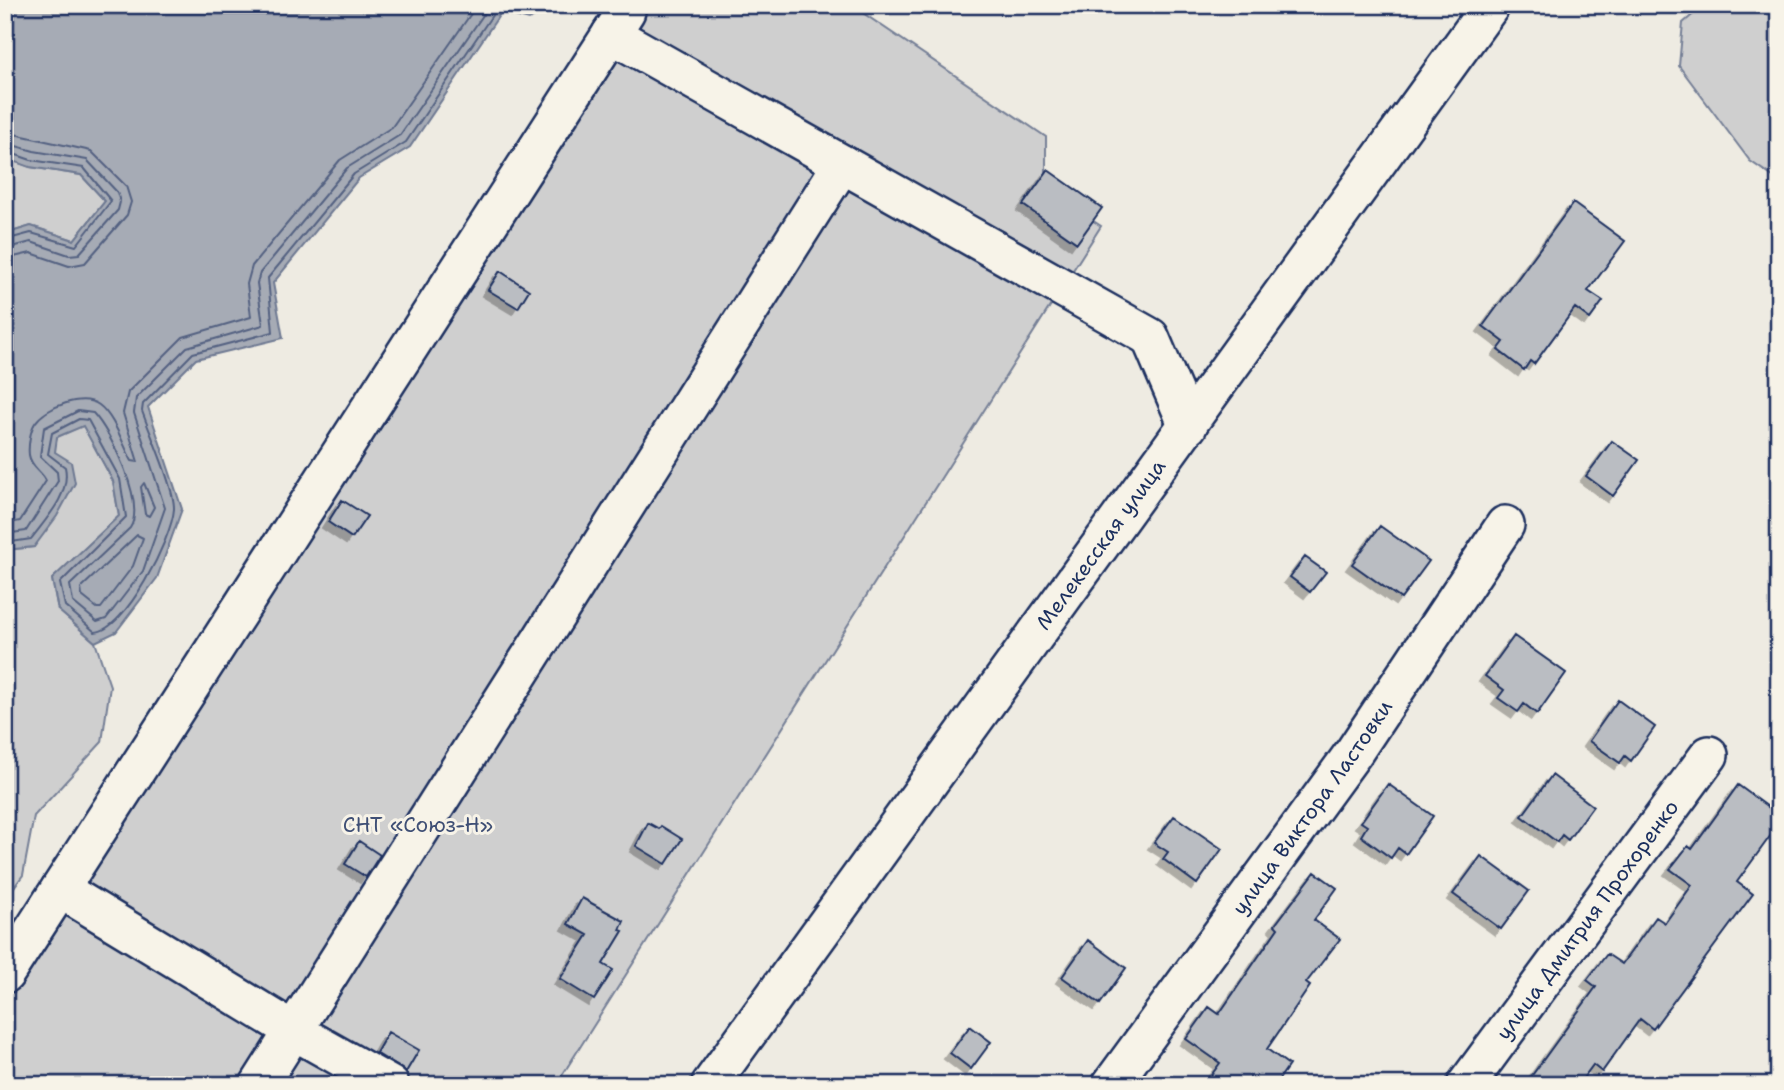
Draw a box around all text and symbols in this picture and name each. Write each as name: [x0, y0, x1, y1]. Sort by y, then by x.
street label: Мелекесская улица: [1030, 453, 1172, 636]
street label: улица Виктора Ластовки: [1226, 694, 1399, 921]
street label: улица Дмитрия Прохоренко: [1490, 794, 1685, 1046]
park label: СНТ «Союз-Н»: [343, 811, 493, 839]

